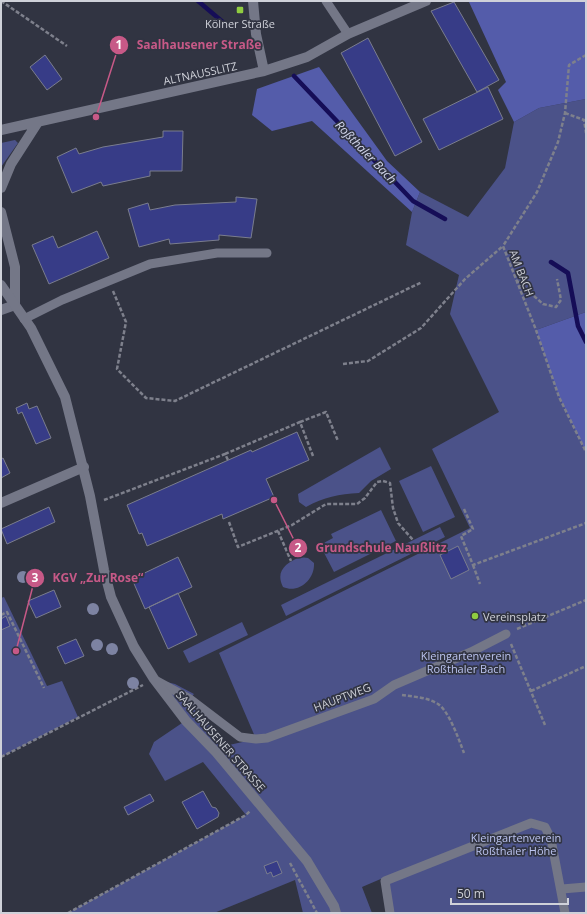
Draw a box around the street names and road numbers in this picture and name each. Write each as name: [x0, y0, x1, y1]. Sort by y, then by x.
street label: ALTNAUSSLITZ: [162, 58, 238, 88]
street label: AM BACH: [506, 248, 538, 298]
street label: HAUPTWEG: [311, 679, 373, 715]
street label: SAALHAUSENER STRASSE: [173, 687, 269, 795]

